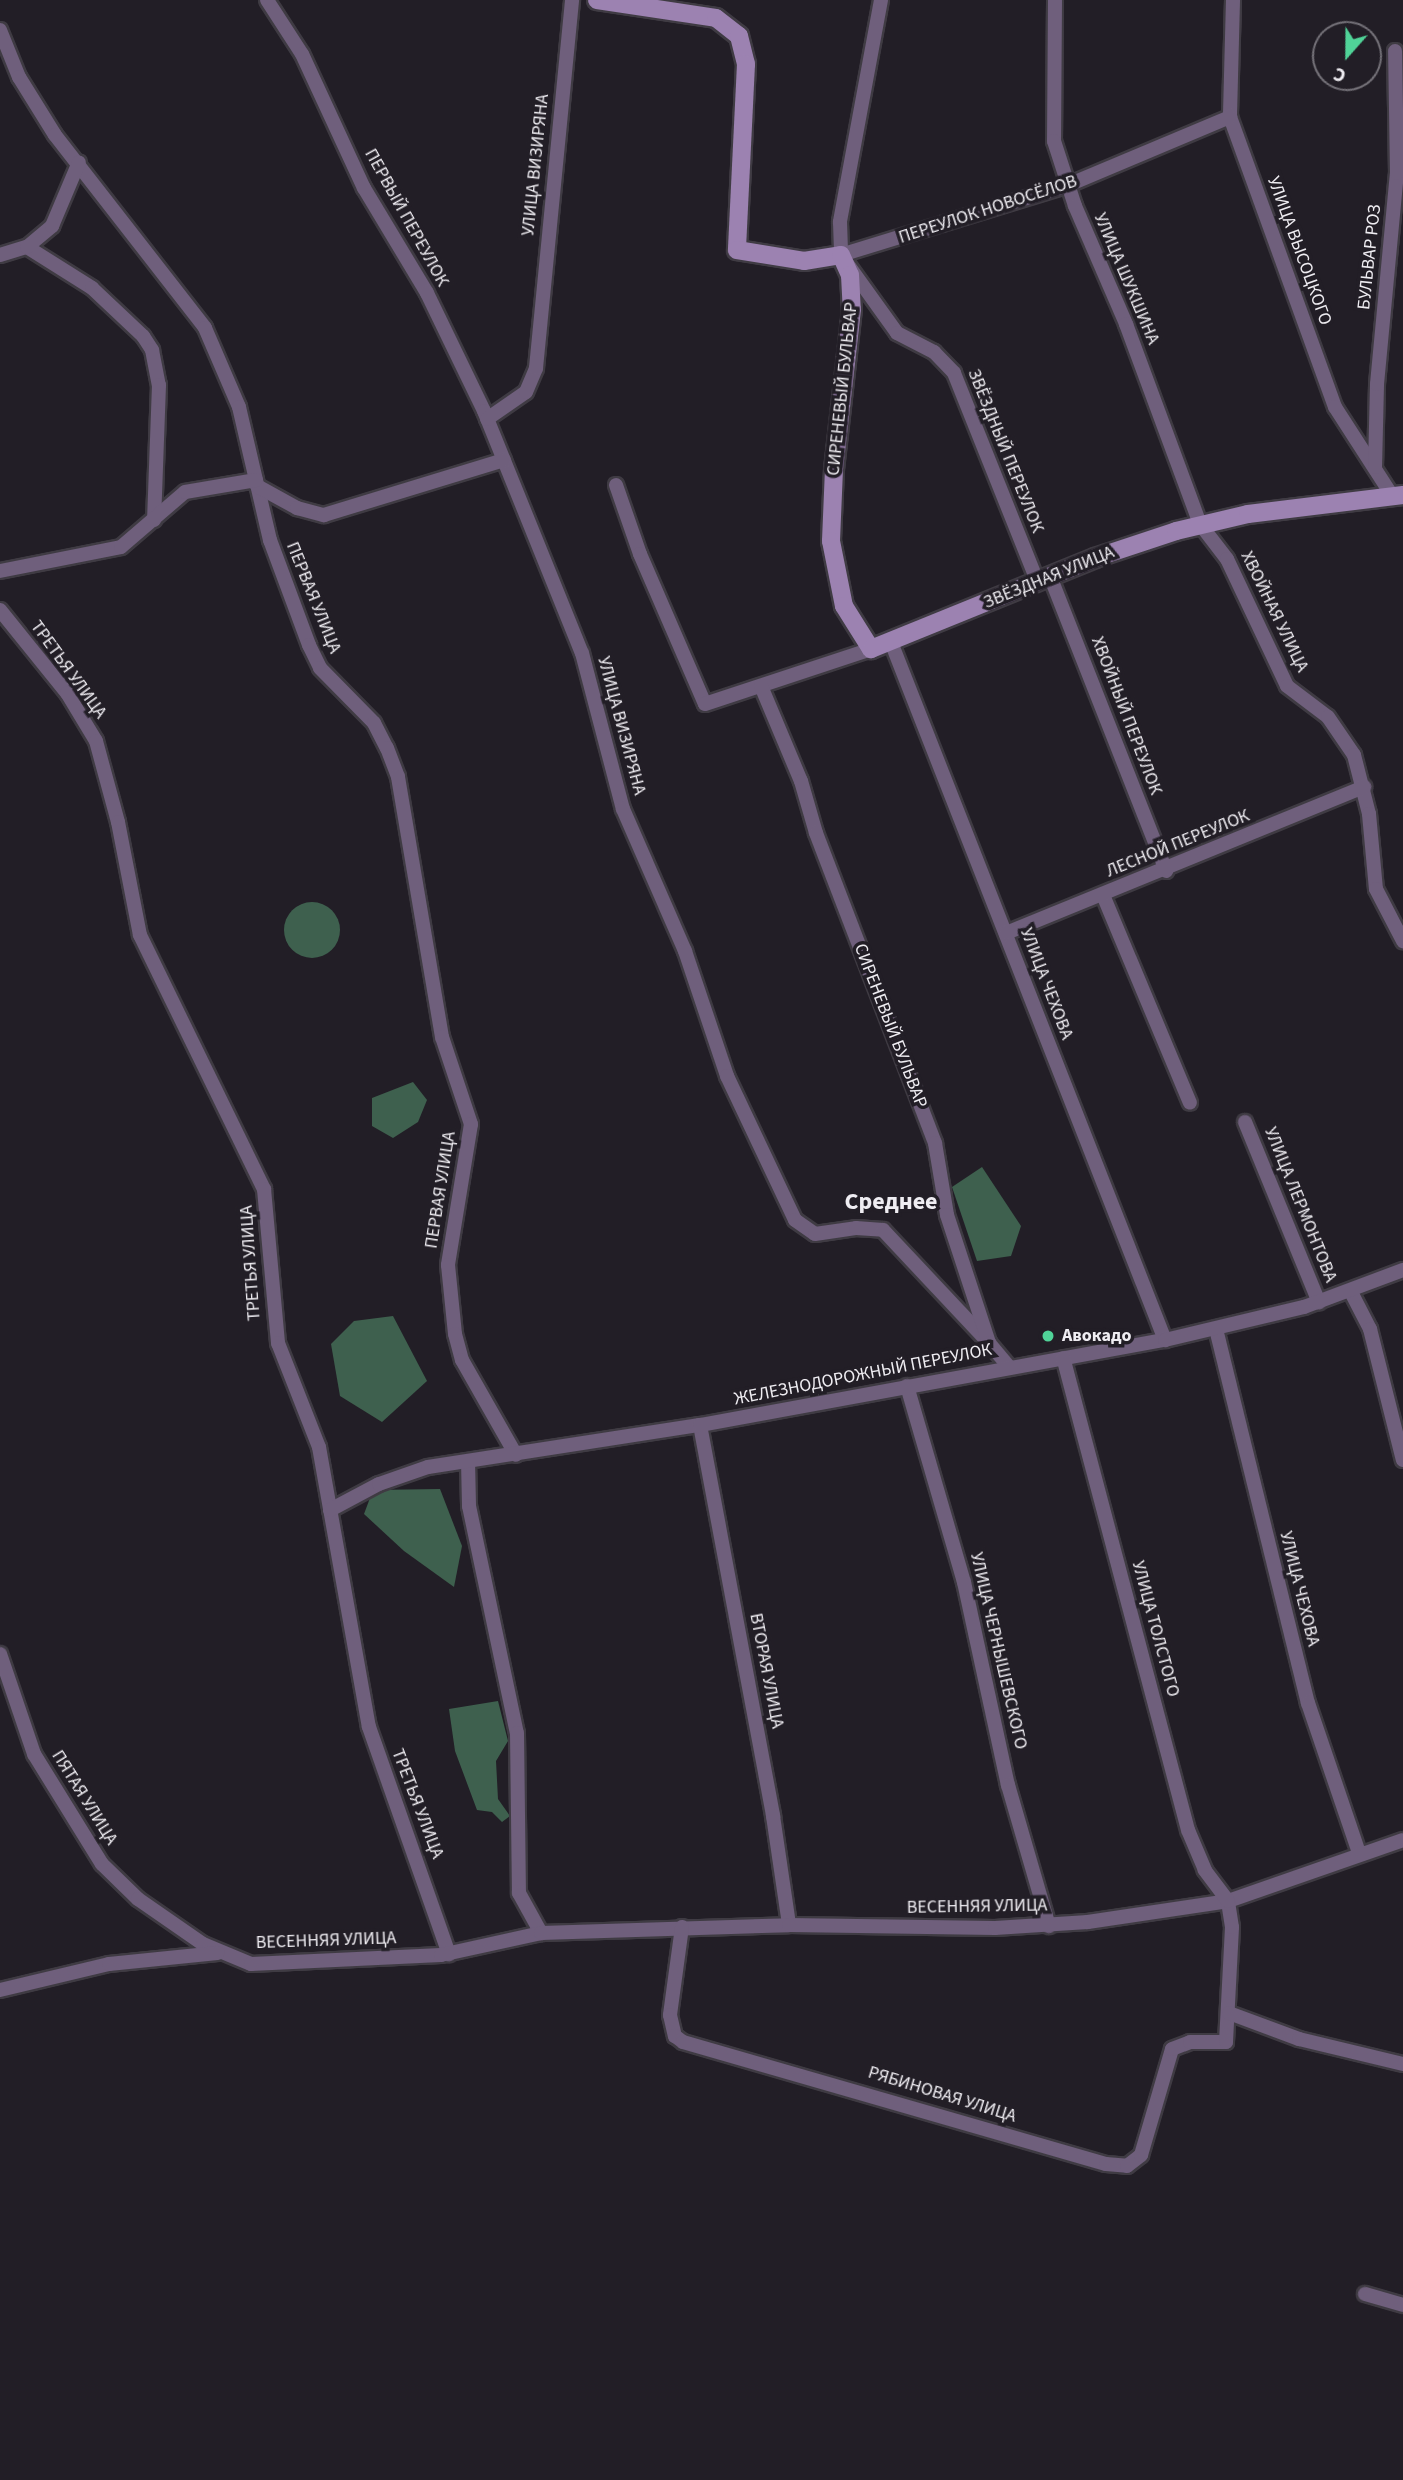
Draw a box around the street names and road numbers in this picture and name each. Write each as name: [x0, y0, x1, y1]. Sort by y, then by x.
street label: УЛИЦА ВИЗИРЯНА: [518, 93, 554, 237]
street label: ПЕРВЫЙ ПЕРЕУЛОК: [359, 145, 453, 291]
street label: ПЕРЕУЛОК НОВОСЁЛОВ: [896, 171, 1080, 249]
street label: УЛИЦА ВЫСОЦКОГО: [1262, 174, 1336, 328]
street label: БУЛЬВАР РОЗ: [1354, 203, 1386, 311]
street label: УЛИЦА ШУКШИНА: [1089, 210, 1163, 348]
street label: СИРЕНЕВЫЙ БУЛЬВАР: [823, 301, 863, 477]
street label: ЗВЁЗДНЫЙ ПЕРЕУЛОК: [962, 366, 1048, 536]
street label: ПЕРВАЯ УЛИЦА: [281, 539, 345, 657]
street label: ЗВЁЗДНАЯ УЛИЦА: [981, 542, 1117, 614]
street label: ХВОЙНАЯ УЛИЦА: [1235, 548, 1313, 676]
street label: ТРЕТЬЯ УЛИЦА: [25, 617, 111, 723]
street label: ХВОЙНЫЙ ПЕРЕУЛОК: [1086, 634, 1166, 798]
street label: УЛИЦА ВИЗИРЯНА: [592, 654, 650, 798]
street label: ЛЕСНОЙ ПЕРЕУЛОК: [1103, 805, 1253, 883]
street label: УЛИЦА ЧЕХОВА: [1015, 925, 1077, 1043]
street label: СИРЕНЕВЫЙ БУЛЬВАР: [849, 941, 931, 1111]
street label: УЛИЦА ЛЕРМОНТОВА: [1259, 1124, 1341, 1286]
street label: ПЕРВАЯ УЛИЦА: [421, 1130, 461, 1250]
street label: ТРЕТЬЯ УЛИЦА: [236, 1204, 266, 1322]
street label: ЖЕЛЕЗНОДОРОЖНЫЙ ПЕРЕУЛОК: [732, 1339, 994, 1411]
street label: УЛИЦА ЧЕХОВА: [1274, 1529, 1324, 1649]
street label: УЛИЦА ЧЕРНЫШЕВСКОГО: [965, 1550, 1031, 1752]
street label: УЛИЦА ТОЛСТОГО: [1126, 1559, 1184, 1699]
street label: ВТОРАЯ УЛИЦА: [744, 1611, 788, 1731]
street label: ТРЕТЬЯ УЛИЦА: [386, 1746, 448, 1862]
street label: ПЯТАЯ УЛИЦА: [46, 1747, 122, 1849]
street label: ВЕСЕННЯЯ УЛИЦА: [907, 1895, 1047, 1919]
street label: ВЕСЕННЯЯ УЛИЦА: [255, 1928, 397, 1954]
street label: РЯБИНОВАЯ УЛИЦА: [865, 2062, 1019, 2128]

